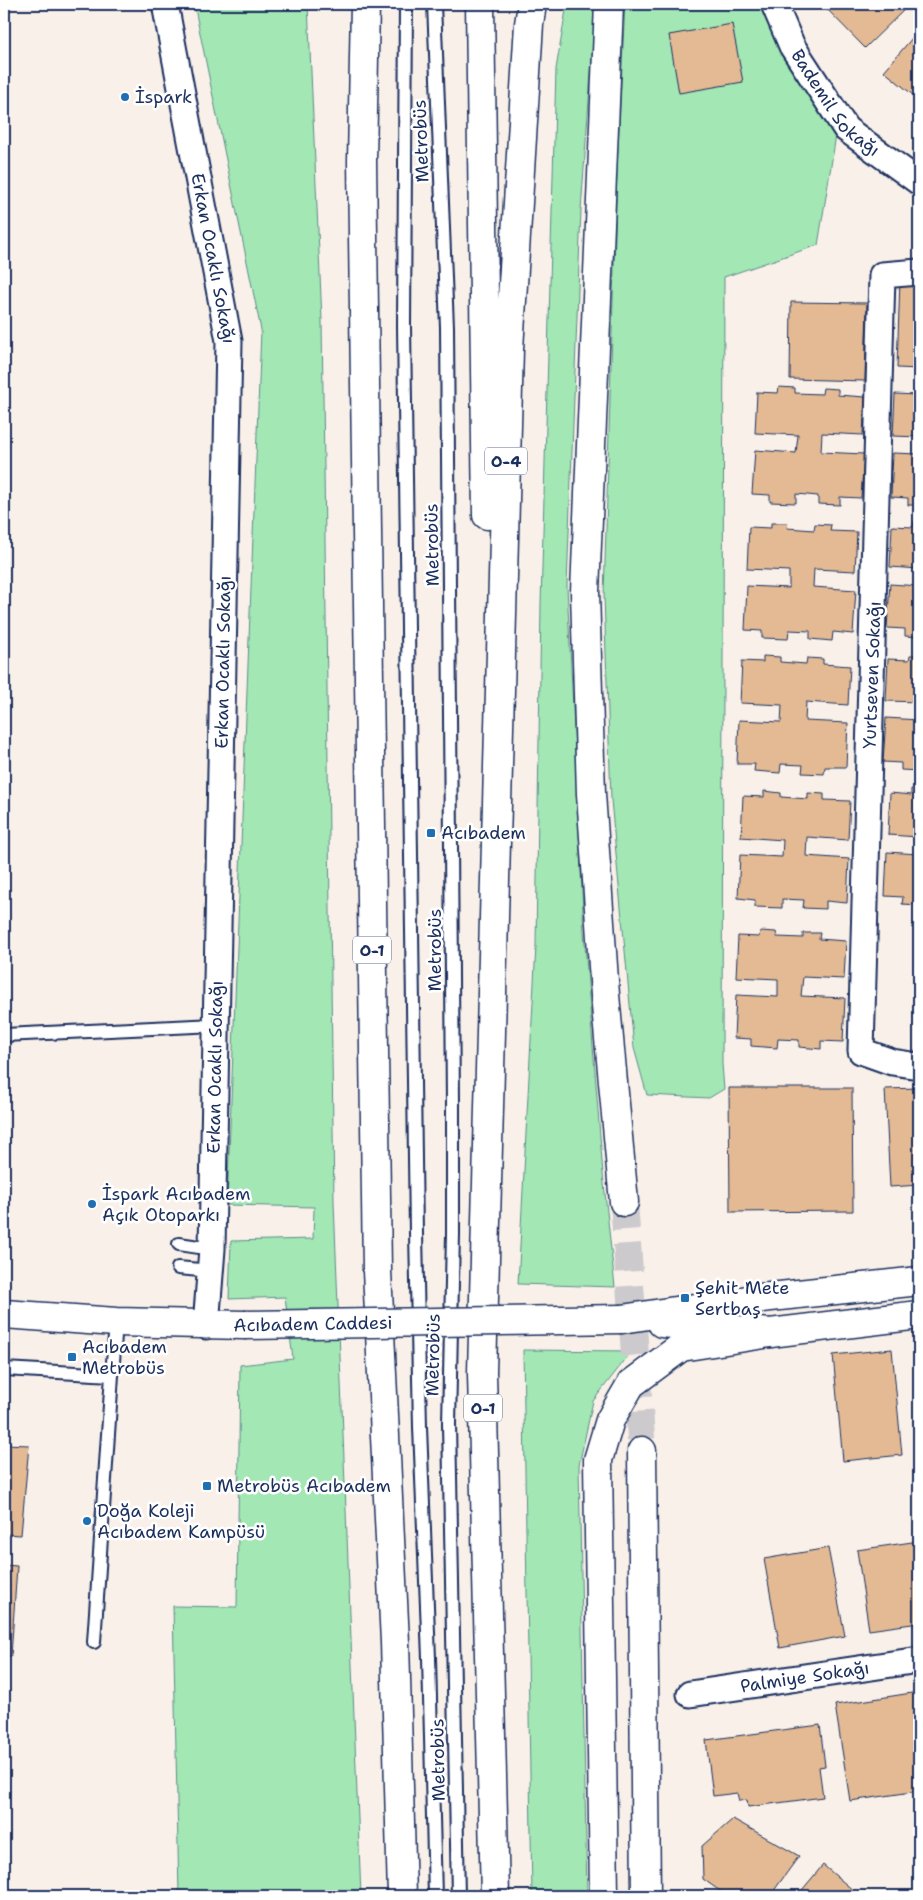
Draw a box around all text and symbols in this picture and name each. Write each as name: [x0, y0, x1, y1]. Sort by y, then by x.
street label: Bademil Sokağı: [785, 45, 885, 162]
place label: İspark: [135, 85, 192, 109]
marker: İspark: [119, 91, 131, 103]
street label: Metrobüs: [408, 99, 434, 183]
street label: Erkan Ocaklı Sokağı: [185, 171, 241, 344]
road number: O-4: [485, 448, 527, 474]
street label: Metrobüs: [419, 503, 445, 587]
street label: Erkan Ocaklı Sokağı: [209, 575, 237, 749]
street label: Yurtseven Sokağı: [857, 601, 887, 749]
place label: Acıbadem: [441, 821, 526, 845]
marker: Acıbadem: [425, 827, 437, 839]
street label: Metrobüs: [423, 909, 447, 991]
road number: O-1: [353, 936, 391, 964]
street label: Erkan Ocaklı Sokağı: [201, 980, 229, 1154]
place label: İspark Acıbadem Açık Otoparkı: [102, 1182, 250, 1227]
marker: İspark Acıbadem Açık Otoparkı: [86, 1198, 98, 1210]
place label: Şehit Mete Sertbaş: [695, 1276, 789, 1321]
marker: Şehit Mete Sertbaş: [679, 1292, 691, 1304]
street label: Acıbadem Caddesi: [233, 1311, 393, 1337]
street label: Metrobüs: [420, 1313, 446, 1397]
place label: Acıbadem Metrobüs: [82, 1335, 167, 1380]
marker: Acıbadem Metrobüs: [66, 1351, 78, 1363]
road number: O-1: [464, 1395, 502, 1422]
place label: Metrobüs Acıbadem: [217, 1474, 391, 1498]
marker: Metrobüs Acıbadem: [201, 1480, 213, 1492]
place label: Doğa Koleji Acıbadem Kampüsü: [97, 1499, 265, 1544]
marker: Doğa Koleji Acıbadem Kampüsü: [81, 1515, 93, 1527]
street label: Palmiye Sokağı: [739, 1656, 871, 1698]
street label: Metrobüs: [425, 1718, 451, 1802]

